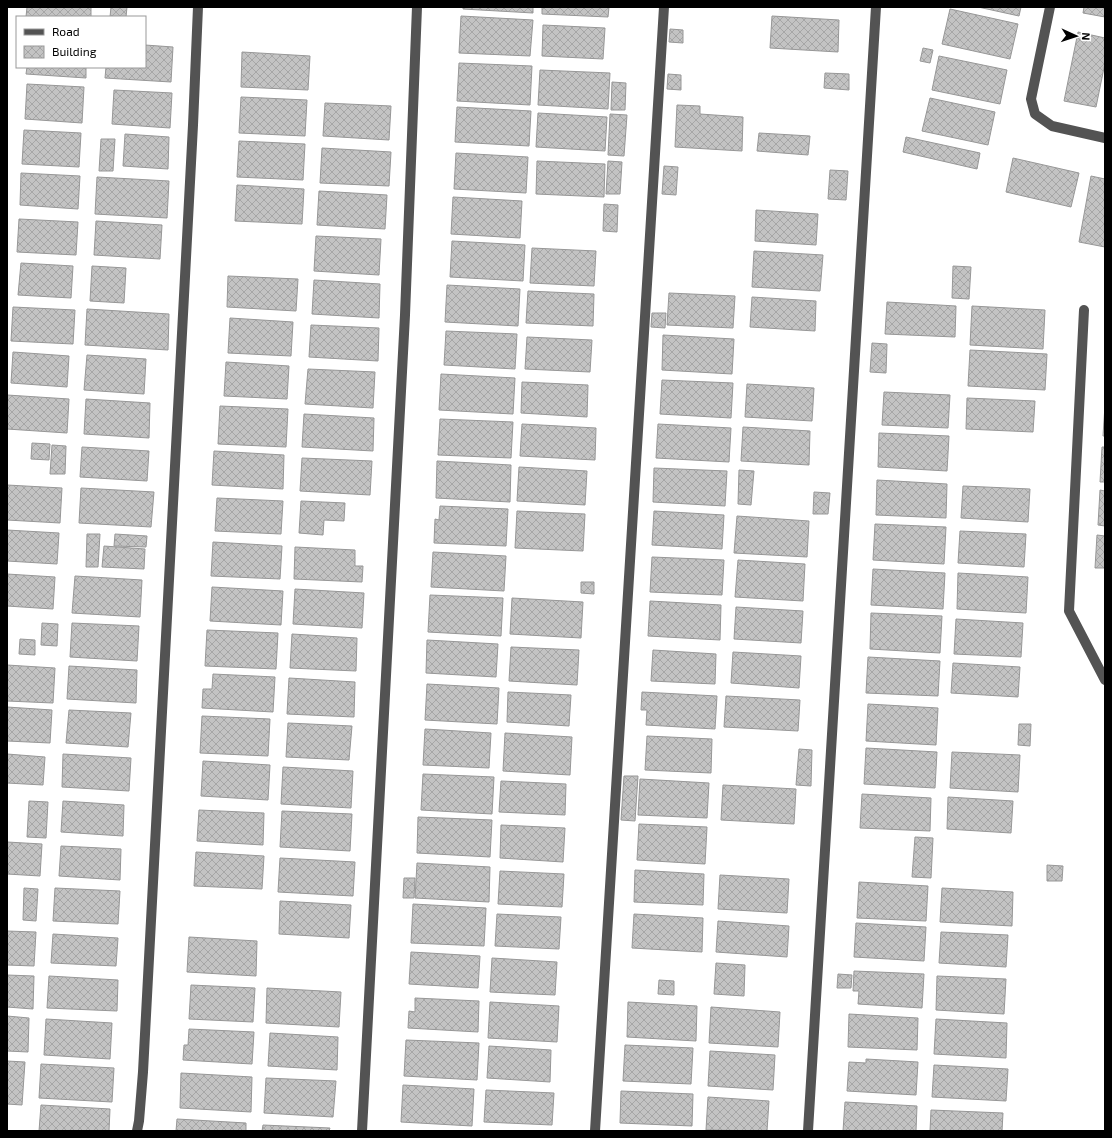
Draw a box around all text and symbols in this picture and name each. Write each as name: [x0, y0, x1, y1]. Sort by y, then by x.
legend: [16, 16, 146, 68]
north arrow: [1056, 16, 1096, 56]
text: Road: [52, 24, 80, 38]
text: N: [1080, 32, 1093, 41]
text: Building: [52, 44, 97, 58]

